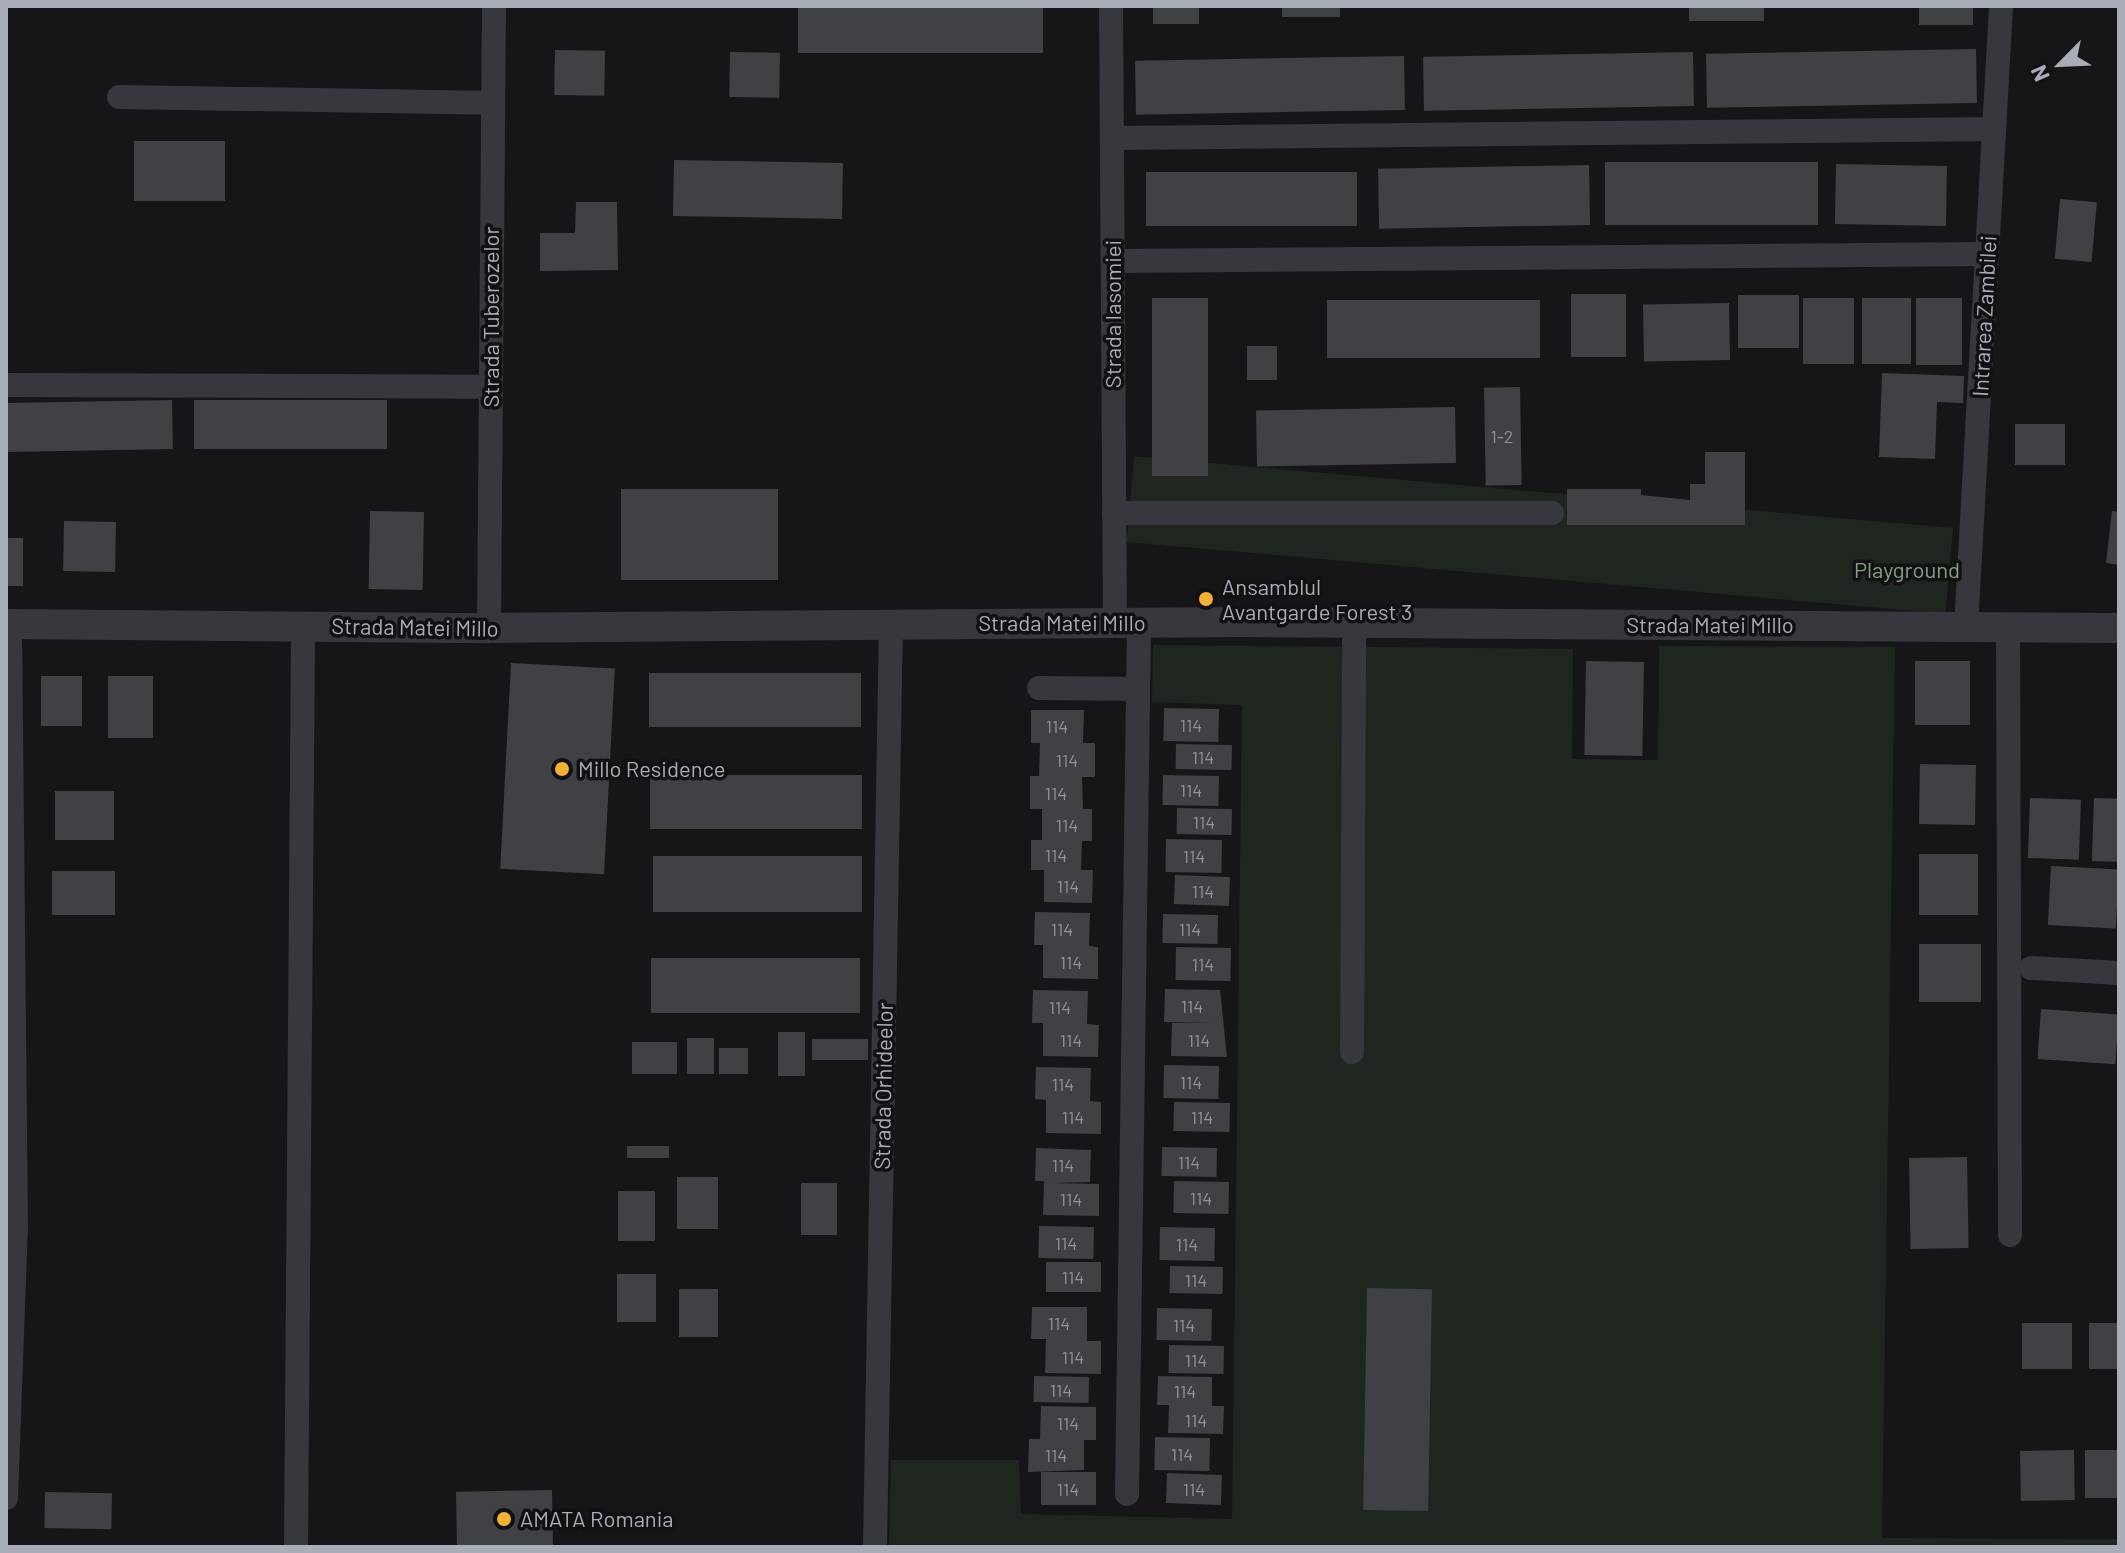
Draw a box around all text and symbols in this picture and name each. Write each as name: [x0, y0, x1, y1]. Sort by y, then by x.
north arrow: [2021, 24, 2101, 104]
text: N: [2024, 62, 2054, 86]
street label: Strada Tuberozelor: [478, 226, 504, 408]
street label: Intrarea Zambilei: [1967, 235, 2001, 397]
street label: Strada Iasomiei: [1100, 240, 1126, 388]
house number: 1-2: [1490, 425, 1514, 447]
park label: Playground: [1854, 557, 1960, 583]
place label: Ansamblul Avantgarde Forest 3: [1222, 573, 1412, 624]
marker: Ansamblul Avantgarde Forest 3: [1197, 590, 1215, 608]
street label: Strada Matei Millo: [978, 610, 1146, 636]
street label: Strada Matei Millo: [331, 612, 499, 642]
street label: Strada Matei Millo: [1626, 612, 1794, 638]
house number: 114: [1180, 714, 1202, 736]
house number: 114: [1046, 715, 1068, 737]
house number: 114: [1192, 746, 1214, 768]
house number: 114: [1056, 749, 1078, 771]
place label: Millo Residence: [578, 756, 726, 782]
marker: Millo Residence: [553, 760, 571, 778]
house number: 114: [1180, 779, 1202, 801]
house number: 114: [1045, 782, 1067, 804]
house number: 114: [1193, 811, 1215, 833]
house number: 114: [1056, 814, 1078, 836]
house number: 114: [1045, 844, 1067, 866]
house number: 114: [1183, 845, 1205, 867]
house number: 114: [1057, 875, 1079, 897]
house number: 114: [1192, 880, 1214, 902]
house number: 114: [1051, 918, 1073, 940]
house number: 114: [1179, 918, 1201, 940]
house number: 114: [1060, 951, 1082, 973]
house number: 114: [1192, 953, 1214, 975]
house number: 114: [1181, 995, 1203, 1017]
house number: 114: [1049, 996, 1071, 1018]
street label: Strada Orhideelor: [868, 1002, 898, 1170]
house number: 114: [1060, 1029, 1082, 1051]
house number: 114: [1188, 1029, 1210, 1051]
house number: 114: [1180, 1071, 1202, 1093]
house number: 114: [1052, 1073, 1074, 1095]
house number: 114: [1062, 1106, 1084, 1128]
house number: 114: [1191, 1106, 1213, 1128]
house number: 114: [1178, 1151, 1200, 1173]
house number: 114: [1052, 1154, 1074, 1176]
house number: 114: [1190, 1187, 1212, 1209]
house number: 114: [1060, 1188, 1082, 1210]
house number: 114: [1055, 1232, 1077, 1254]
house number: 114: [1176, 1233, 1198, 1255]
house number: 114: [1062, 1266, 1084, 1288]
house number: 114: [1185, 1269, 1207, 1291]
house number: 114: [1048, 1312, 1070, 1334]
house number: 114: [1173, 1314, 1195, 1336]
house number: 114: [1062, 1346, 1084, 1368]
house number: 114: [1185, 1349, 1207, 1371]
house number: 114: [1050, 1379, 1072, 1401]
house number: 114: [1174, 1380, 1196, 1402]
house number: 114: [1185, 1409, 1207, 1431]
house number: 114: [1057, 1412, 1079, 1434]
house number: 114: [1171, 1443, 1193, 1465]
house number: 114: [1045, 1444, 1067, 1466]
house number: 114: [1057, 1478, 1079, 1500]
house number: 114: [1183, 1478, 1205, 1500]
place label: AMATA Romania: [520, 1506, 674, 1532]
marker: AMATA Romania: [495, 1510, 513, 1528]

